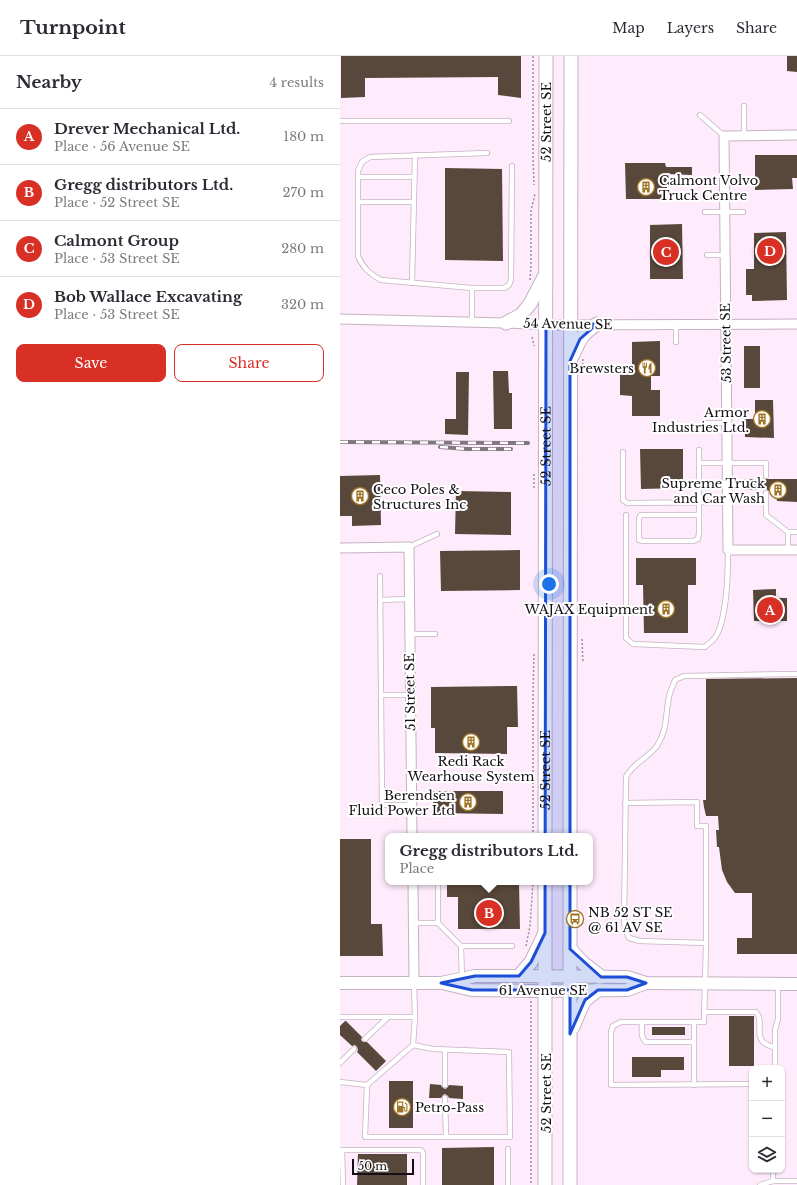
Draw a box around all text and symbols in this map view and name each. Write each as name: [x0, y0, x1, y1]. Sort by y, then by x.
text: Turnpoint: [20, 16, 126, 39]
text: Map: [612, 19, 645, 37]
text: Layers: [667, 19, 714, 37]
text: Share: [736, 19, 777, 37]
text: Nearby: [16, 72, 82, 93]
text: 4 results: [270, 74, 324, 91]
street label: 52 Street SE: [537, 82, 554, 162]
text: Drever Mechanical Ltd.: [54, 119, 240, 138]
text: A: [24, 128, 34, 145]
text: 180 m: [283, 128, 324, 145]
text: Place · 56 Avenue SE: [54, 138, 190, 155]
place label: Calmont Volvo Truck Centre: [659, 172, 758, 204]
text: Gregg distributors Ltd.: [54, 175, 233, 194]
building icon: Calmont Volvo Truck Centre: [636, 177, 656, 197]
text: B: [24, 184, 34, 201]
text: 270 m: [283, 184, 324, 201]
text: Place · 52 Street SE: [54, 194, 180, 211]
text: Calmont Group: [54, 231, 179, 250]
pin: D: [757, 236, 783, 266]
pin: C: [653, 237, 679, 267]
text: C: [24, 240, 34, 257]
text: 280 m: [281, 240, 324, 257]
text: Place · 53 Street SE: [54, 250, 180, 267]
text: Bob Wallace Excavating: [54, 287, 242, 306]
text: D: [23, 296, 35, 313]
text: 320 m: [281, 296, 324, 313]
street label: 53 Street SE: [717, 303, 735, 383]
text: Place · 53 Street SE: [54, 306, 180, 323]
street label: 54 Avenue SE: [523, 315, 613, 333]
button: Save: [16, 344, 166, 382]
button: Share: [174, 344, 324, 382]
restaurant icon: Brewsters: [637, 358, 657, 378]
place label: Brewsters: [569, 360, 634, 377]
place label: Armor Industries Ltd.: [652, 404, 750, 436]
street label: 52 Street SE: [537, 406, 554, 486]
building icon: Armor Industries Ltd.: [752, 409, 772, 429]
place label: Supreme Truck and Car Wash: [661, 475, 765, 507]
building icon: Supreme Truck and Car Wash: [768, 480, 788, 500]
place label: Ceco Poles & Structures Inc: [373, 481, 466, 513]
building icon: Ceco Poles & Structures Inc: [350, 486, 370, 506]
your location: [539, 574, 559, 594]
pin: A: [757, 595, 783, 625]
building icon: WAJAX Equipment: [656, 599, 676, 619]
place label: WAJAX Equipment: [523, 601, 653, 618]
street label: 51 Street SE: [401, 653, 419, 731]
street label: 52 Street SE: [537, 730, 554, 810]
building icon: Redi Rack Wearhouse System: [461, 732, 481, 752]
place label: Redi Rack Wearhouse System: [407, 753, 534, 785]
place label: Berendsen Fluid Power Ltd: [349, 787, 455, 819]
building icon: Berendsen Fluid Power Ltd: [458, 792, 478, 812]
popup: [385, 833, 593, 885]
text: Gregg distributors Ltd.: [399, 841, 579, 860]
text: Place: [399, 860, 434, 877]
pin: B: [476, 898, 502, 928]
place label: NB 52 ST SE @ 61 AV SE: [588, 904, 672, 936]
bus stop icon: NB 52 ST SE @ 61 AV SE: [565, 909, 585, 929]
street label: 61 Avenue SE: [499, 982, 587, 999]
street label: 52 Street SE: [538, 1053, 555, 1133]
map controls: [749, 1065, 785, 1173]
button: +: [749, 1065, 785, 1101]
fuel station icon: Petro-Pass: [392, 1097, 412, 1117]
place label: Petro-Pass: [415, 1099, 484, 1116]
button: −: [749, 1101, 785, 1137]
button: layers: [749, 1137, 785, 1173]
scale bar: [352, 1157, 414, 1176]
text: 50 m: [358, 1159, 387, 1173]

